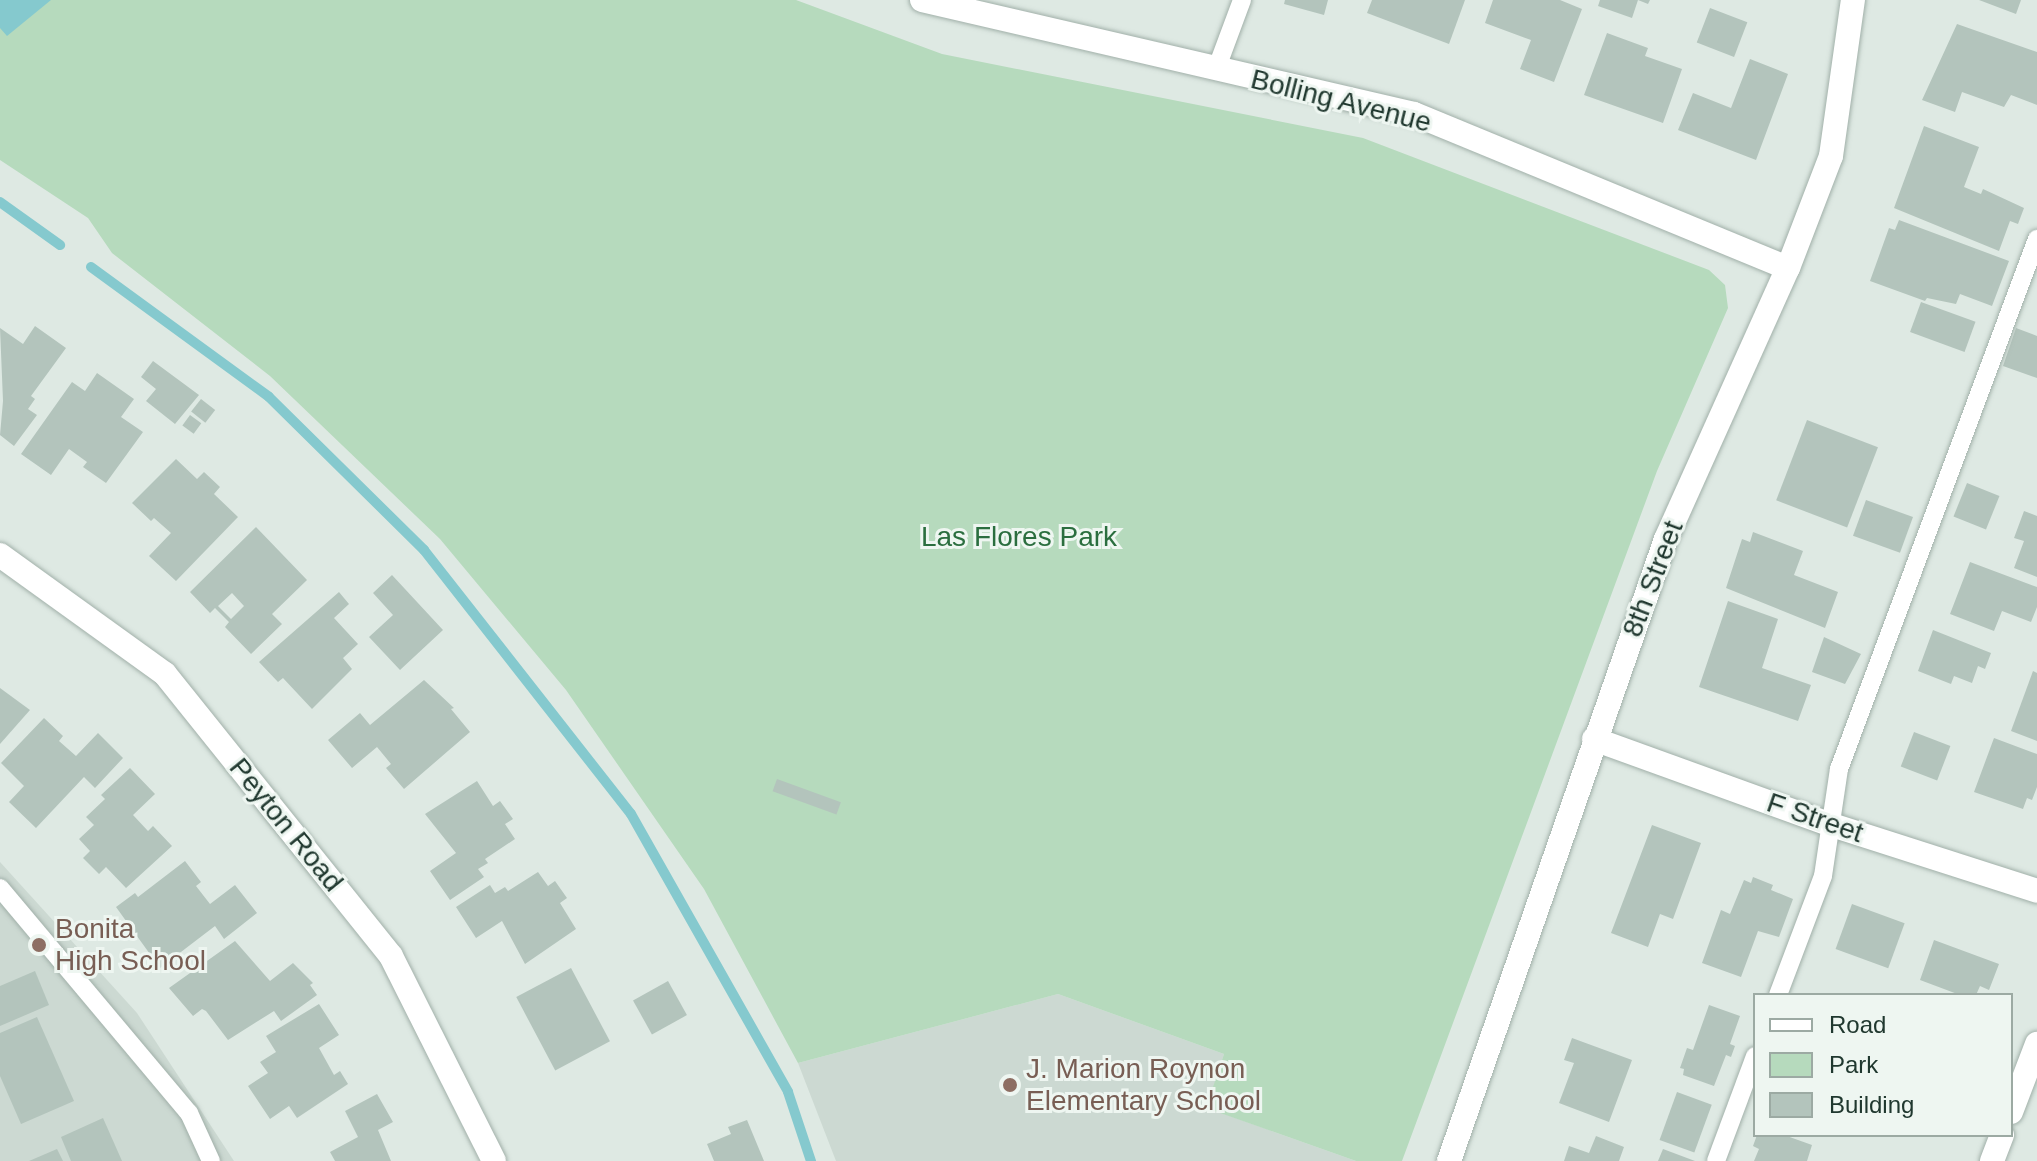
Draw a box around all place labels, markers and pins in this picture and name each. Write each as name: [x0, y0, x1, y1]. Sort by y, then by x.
place label: Bonita High School: [55, 912, 206, 978]
marker: Bonita High School: [30, 936, 48, 954]
place label: J. Marion Roynon Elementary School: [1026, 1052, 1261, 1118]
marker: J. Marion Roynon Elementary School: [1001, 1076, 1019, 1094]

